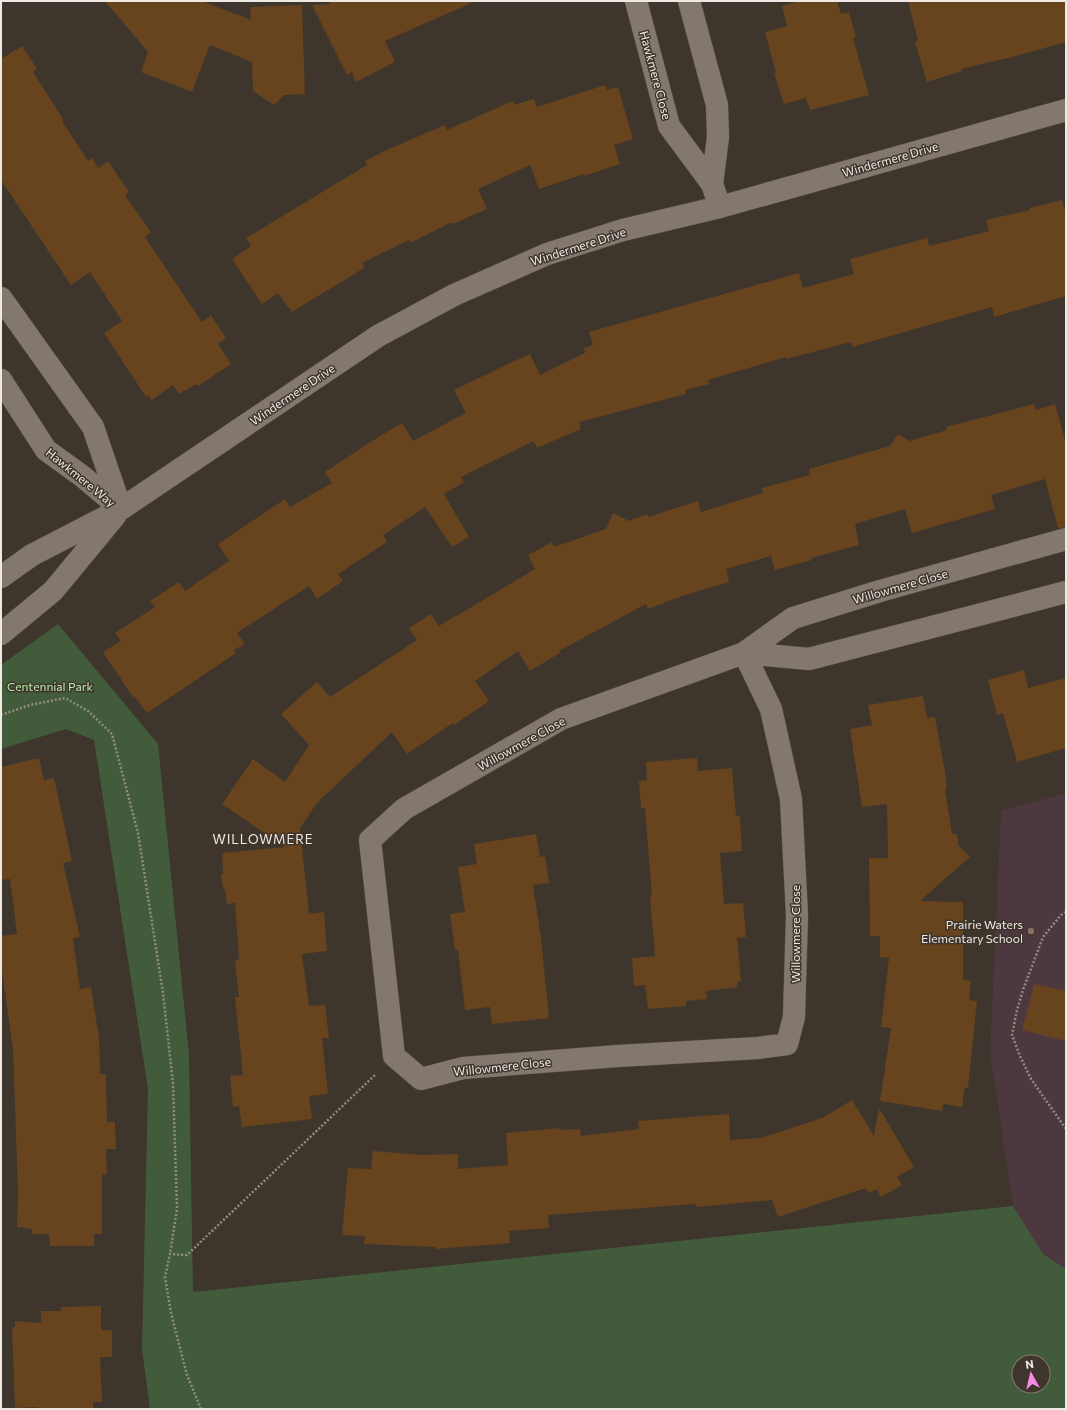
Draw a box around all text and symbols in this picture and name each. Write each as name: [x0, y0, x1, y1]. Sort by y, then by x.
street label: Hawkmere Close: [637, 29, 675, 121]
street label: Windermere Drive: [840, 139, 940, 179]
street label: Windermere Drive: [529, 224, 627, 268]
street label: Windermere Drive: [247, 360, 337, 428]
street label: Hawkmere Way: [43, 445, 119, 509]
street label: Willowmere Close: [851, 566, 949, 606]
park label: Centennial Park: [7, 679, 94, 693]
street label: Willowmere Close: [475, 713, 567, 773]
district label: WILLOWMERE: [212, 831, 314, 847]
street label: Willowmere Close: [788, 885, 802, 983]
place label: Prairie Waters Elementary School: [921, 917, 1023, 945]
marker: Prairie Waters Elementary School: [1026, 926, 1036, 936]
street label: Willowmere Close: [452, 1054, 552, 1078]
north arrow: [1011, 1354, 1051, 1394]
text: N: [1025, 1357, 1035, 1371]

